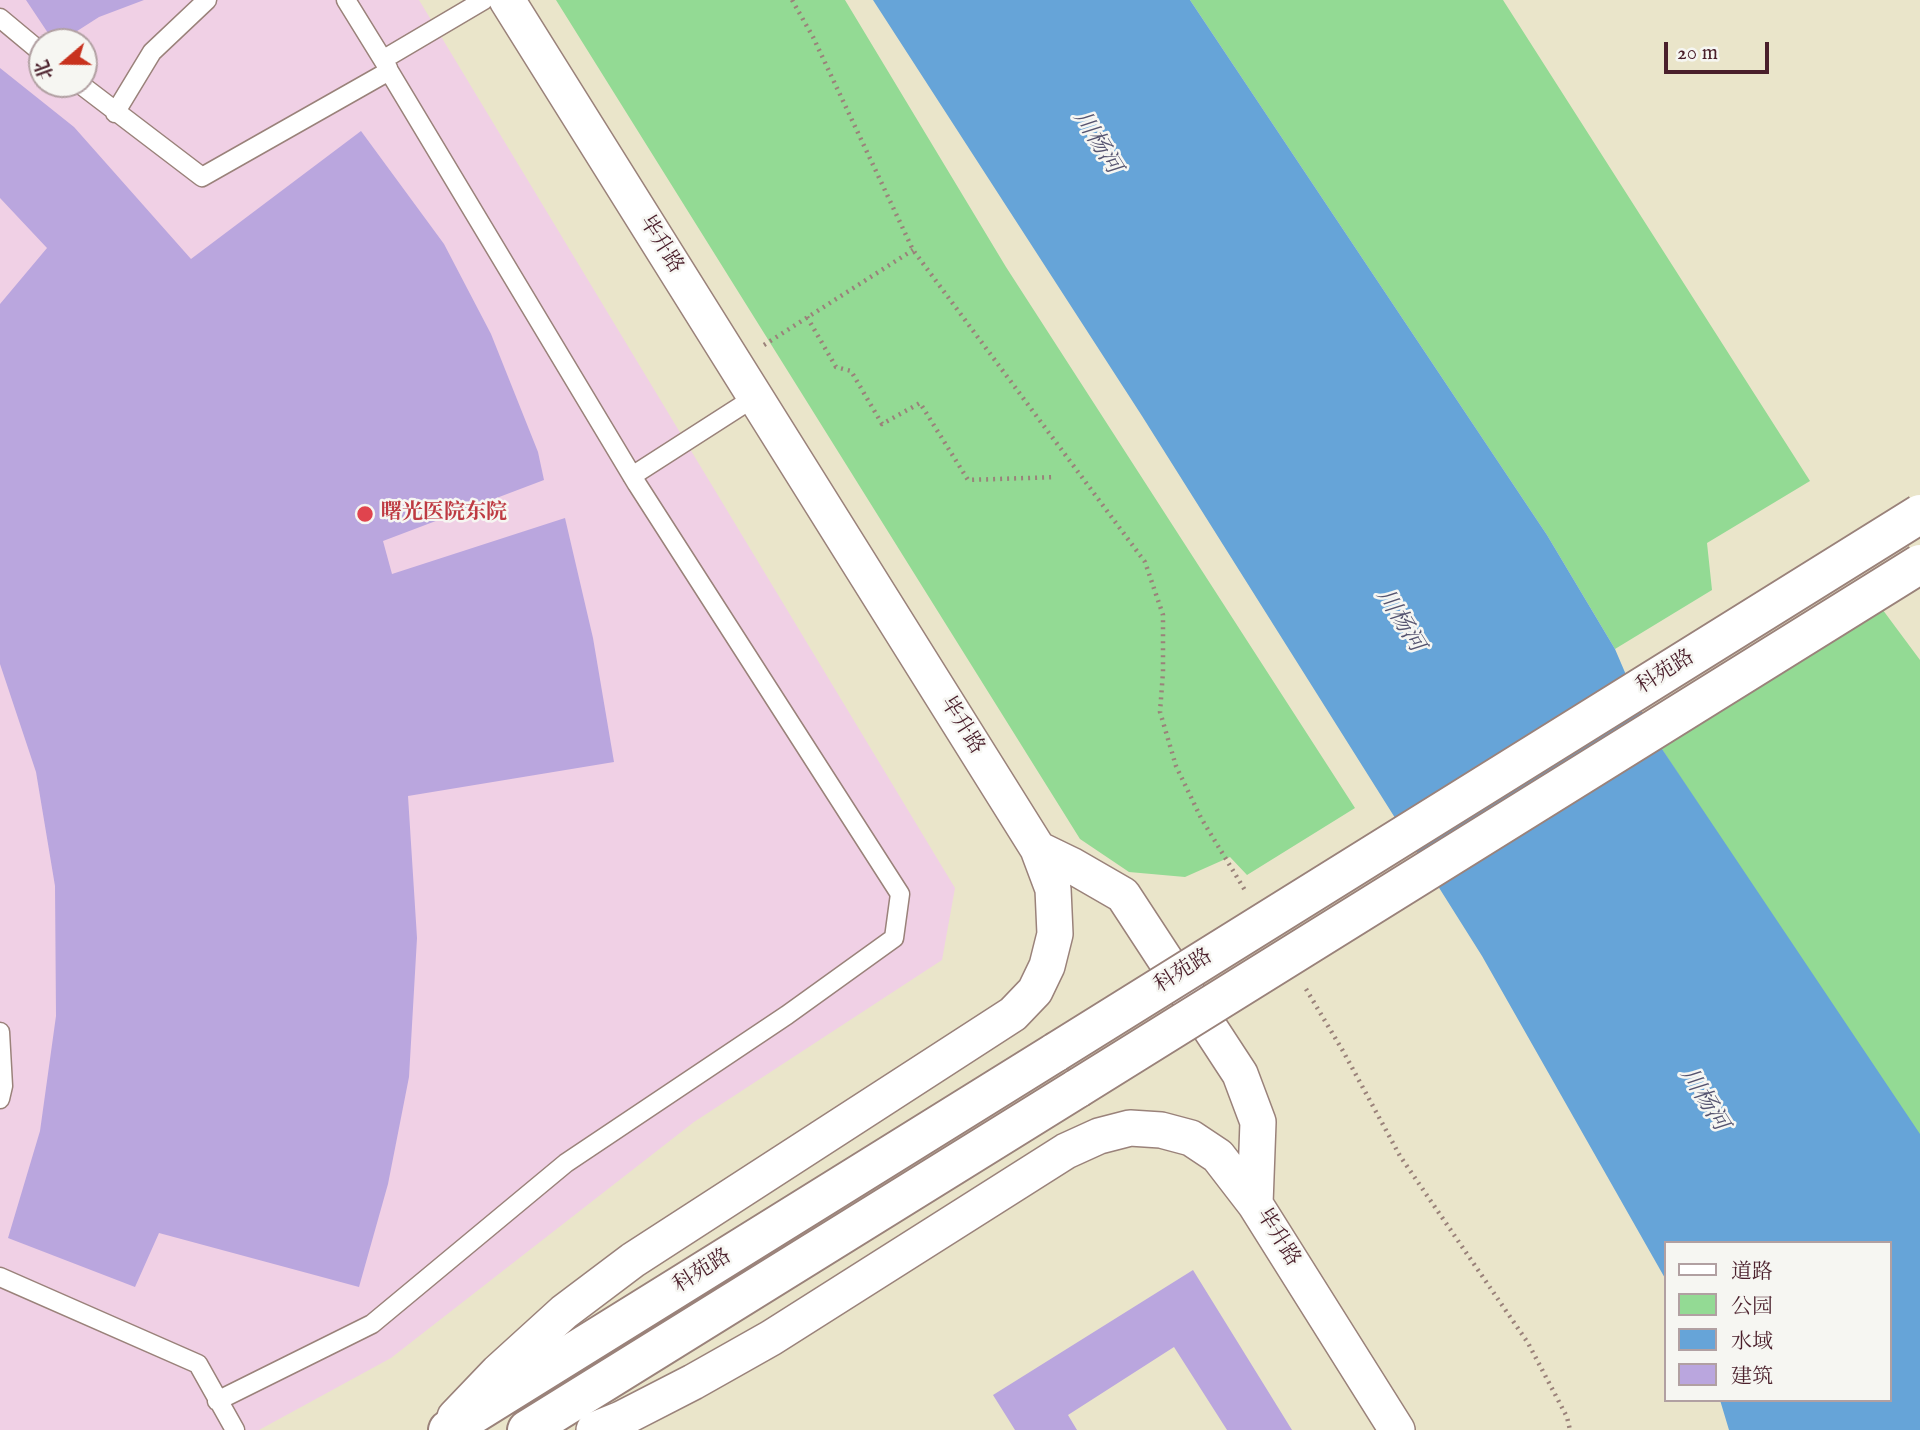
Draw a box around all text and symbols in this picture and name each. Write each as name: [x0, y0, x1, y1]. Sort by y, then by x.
north arrow: [28, 28, 98, 98]
scale bar: [1668, 28, 1773, 72]
text: 20 m: [1677, 40, 1718, 67]
text: 北: [31, 56, 60, 83]
water label: 川杨河: [1066, 106, 1126, 180]
street label: 毕升路: [633, 212, 687, 278]
place label: 曙光医院东院: [381, 501, 507, 527]
marker: 曙光医院东院: [355, 504, 375, 524]
water label: 川杨河: [1369, 584, 1429, 658]
street label: 科苑路: [1633, 646, 1699, 700]
street label: 毕升路: [934, 693, 988, 759]
street label: 科苑路: [1151, 945, 1217, 999]
water label: 川杨河: [1673, 1063, 1733, 1137]
street label: 毕升路: [1250, 1205, 1304, 1271]
legend: [1664, 1241, 1892, 1402]
street label: 科苑路: [670, 1245, 736, 1299]
text: 道路: [1731, 1259, 1773, 1286]
text: 公园: [1731, 1294, 1773, 1321]
text: 水域: [1731, 1329, 1773, 1356]
text: 建筑: [1731, 1364, 1773, 1391]

